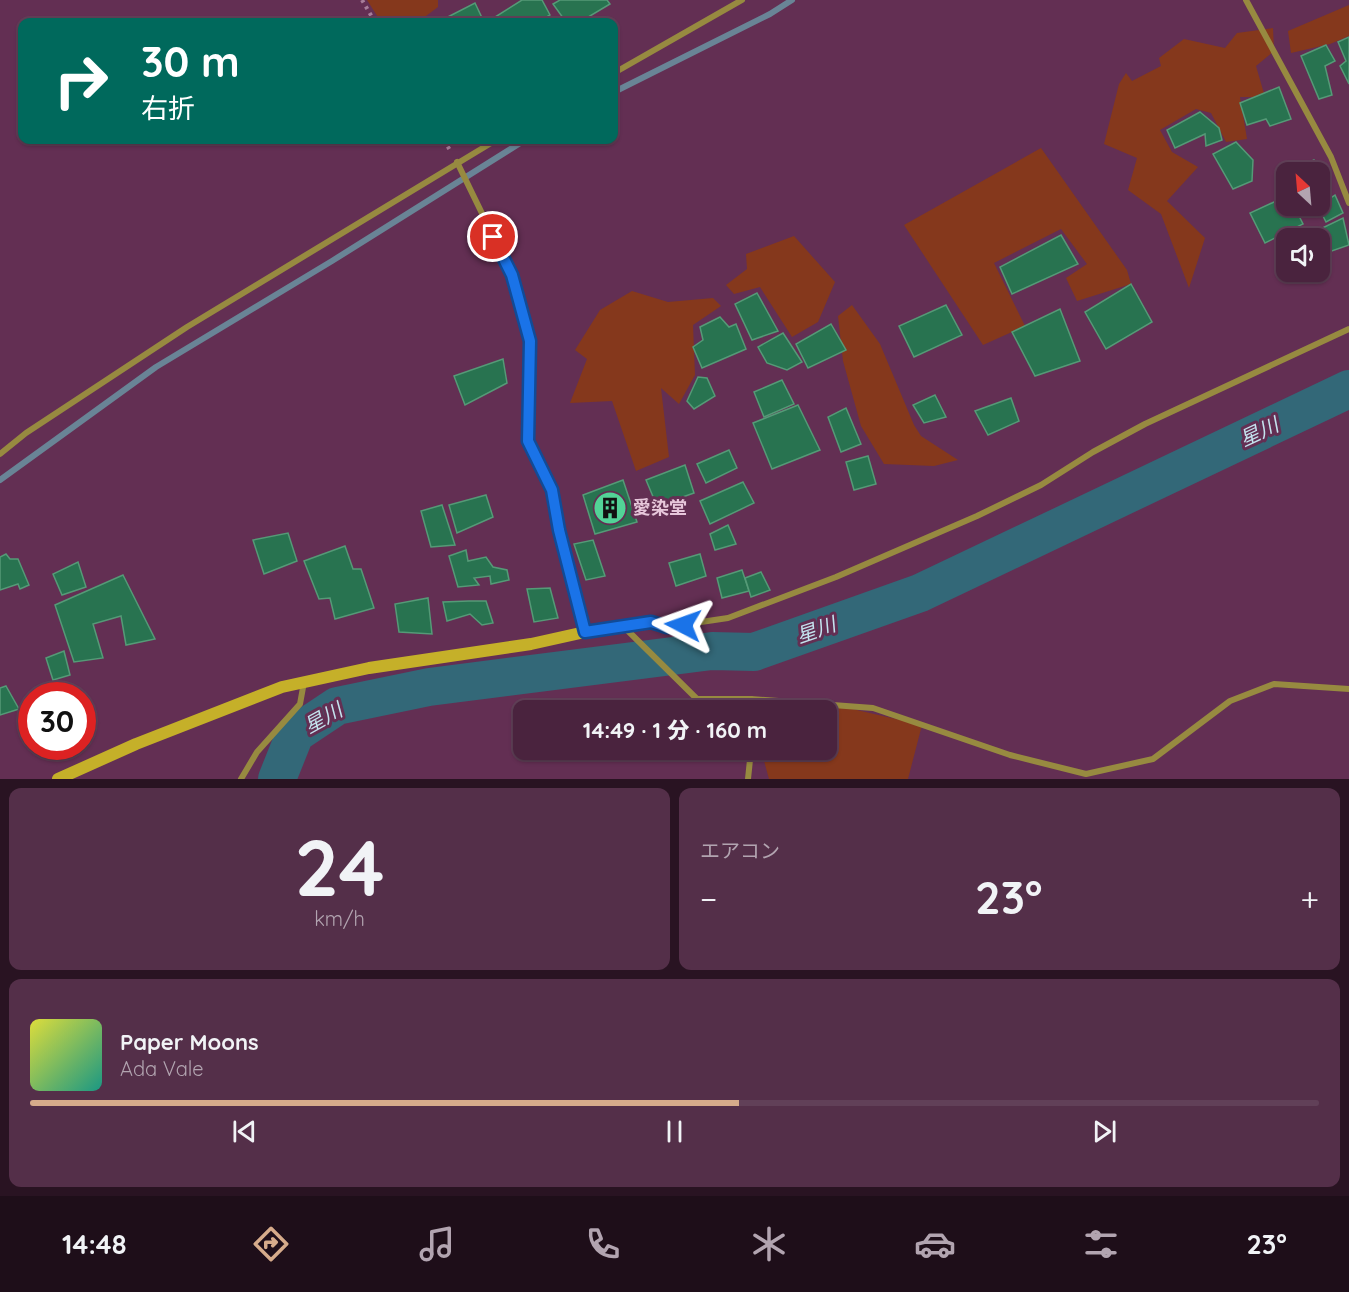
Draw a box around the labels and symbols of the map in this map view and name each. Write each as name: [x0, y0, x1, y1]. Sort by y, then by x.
north arrow: [1276, 162, 1330, 216]
pin: [467, 211, 518, 262]
water label: 星川: [1235, 411, 1284, 451]
building icon: 愛染堂: [592, 490, 628, 526]
place label: 愛染堂: [633, 496, 687, 519]
position arrow: [651, 593, 715, 657]
water label: 星川: [793, 611, 841, 648]
speed limit sign: 30: [18, 682, 96, 760]
water label: 星川: [299, 696, 348, 738]

